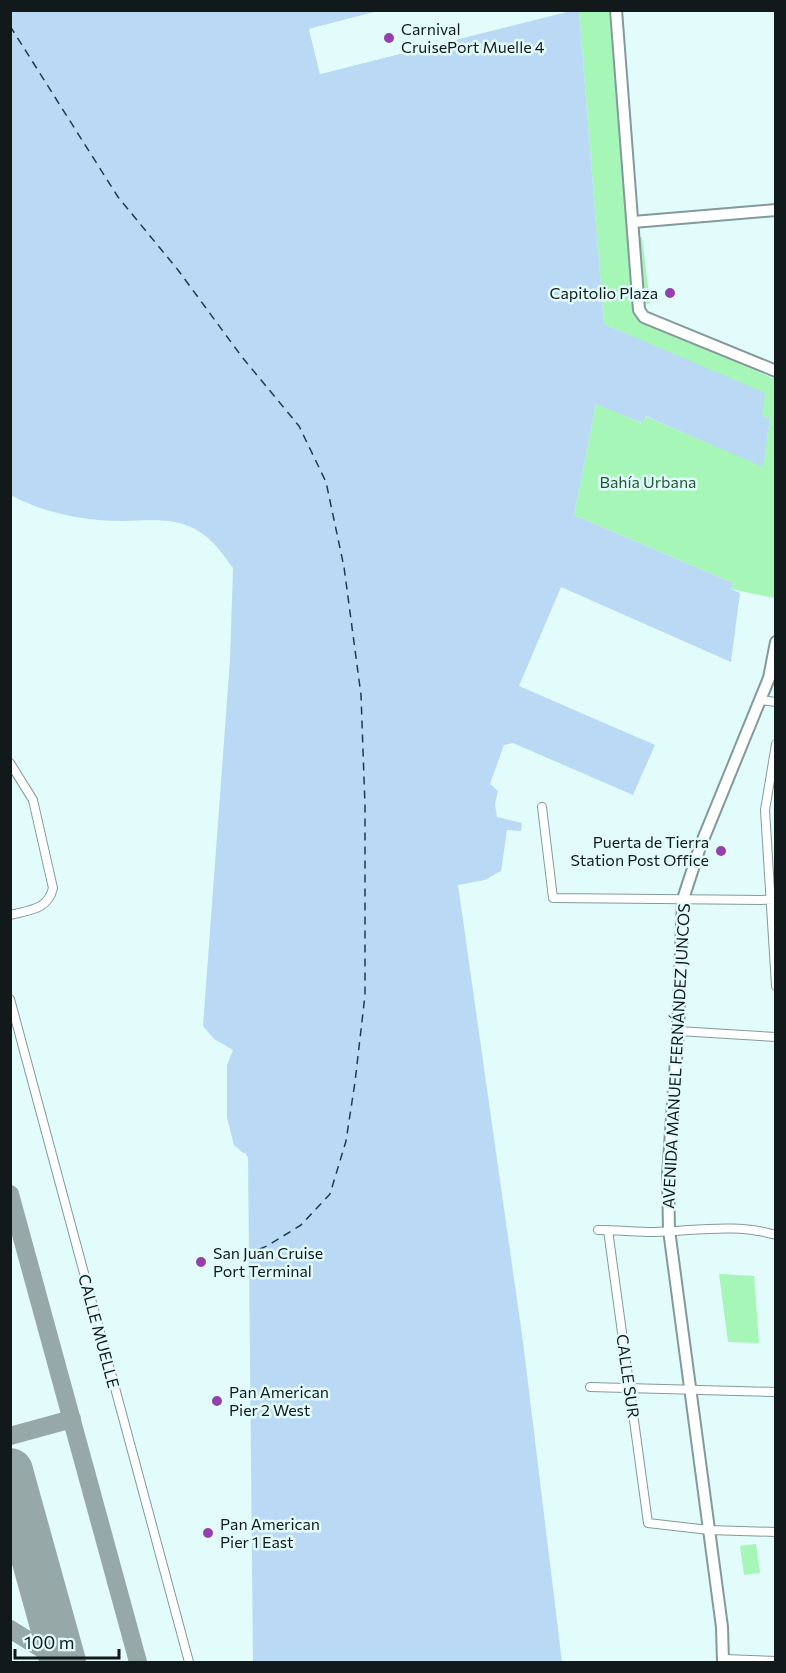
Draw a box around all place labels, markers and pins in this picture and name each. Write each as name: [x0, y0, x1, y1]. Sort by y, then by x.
place label: Carnival CruisePort Muelle 4: [401, 19, 545, 56]
marker: Carnival CruisePort Muelle 4: [382, 31, 396, 45]
place label: Capitolio Plaza: [550, 283, 658, 302]
marker: Capitolio Plaza: [663, 286, 677, 300]
place label: Puerta de Tierra Station Post Office: [571, 832, 709, 869]
marker: Puerta de Tierra Station Post Office: [714, 844, 728, 858]
place label: San Juan Cruise Port Terminal: [213, 1243, 323, 1280]
marker: San Juan Cruise Port Terminal: [194, 1255, 208, 1269]
place label: Pan American Pier 2 West: [229, 1382, 329, 1419]
marker: Pan American Pier 2 West: [210, 1394, 224, 1408]
place label: Pan American Pier 1 East: [220, 1514, 320, 1551]
marker: Pan American Pier 1 East: [201, 1526, 215, 1540]

